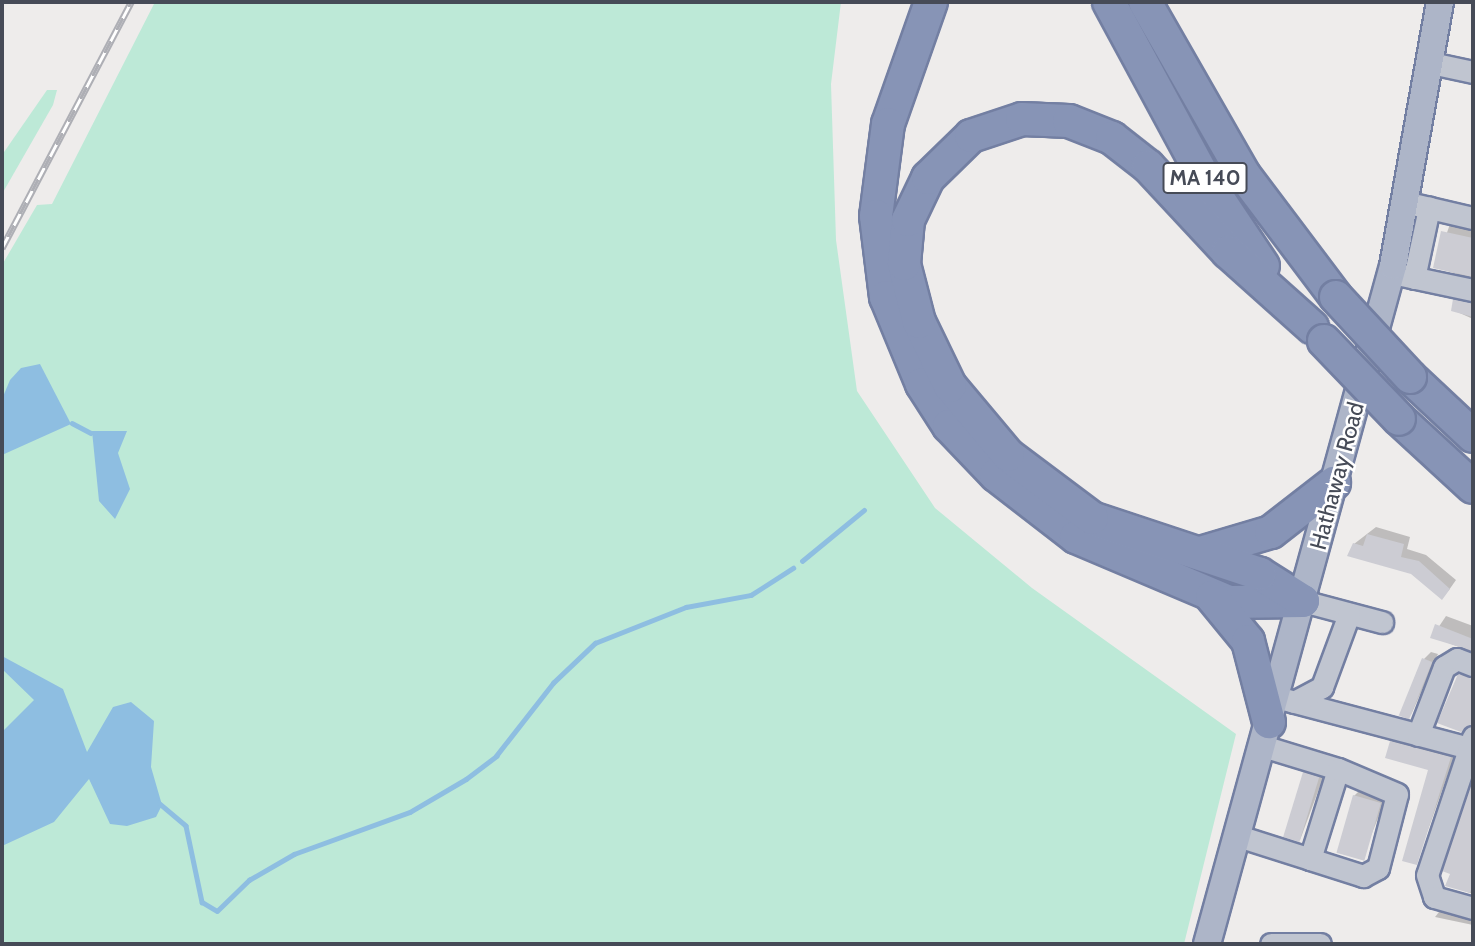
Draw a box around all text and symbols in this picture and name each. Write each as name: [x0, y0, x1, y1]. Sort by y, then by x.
road number: MA 140: [1161, 160, 1249, 196]
street label: Hathaway Road: [1304, 399, 1370, 553]

